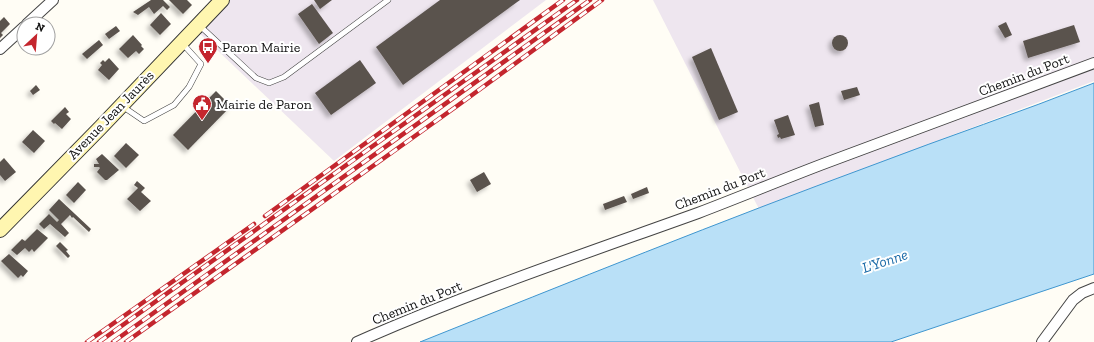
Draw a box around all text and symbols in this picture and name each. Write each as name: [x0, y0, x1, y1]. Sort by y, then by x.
north arrow: [16, 16, 56, 56]
text: N: [34, 20, 47, 35]
bus stop icon: Paron Mairie: [197, 36, 219, 64]
place label: Paron Mairie: [222, 39, 301, 56]
street label: Chemin du Port: [976, 50, 1072, 100]
street label: Avenue Jean Jaurès: [64, 67, 158, 163]
public building icon: Mairie de Paron: [191, 93, 213, 121]
place label: Mairie de Paron: [216, 96, 312, 113]
street label: Chemin du Port: [672, 164, 768, 214]
water label: L'Yonne: [860, 245, 910, 277]
street label: Chemin du Port: [370, 277, 465, 329]

